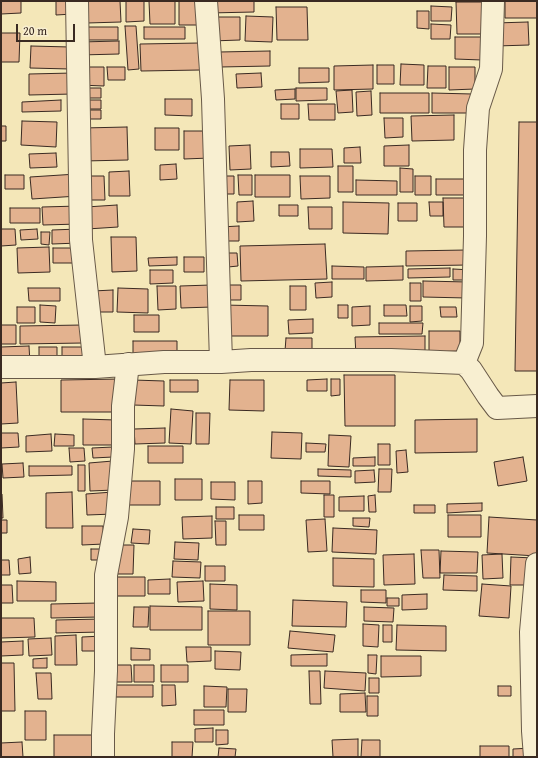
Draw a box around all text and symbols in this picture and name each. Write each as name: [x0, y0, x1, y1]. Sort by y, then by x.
scale bar: [18, 16, 77, 42]
text: 20 m: [23, 22, 47, 39]

